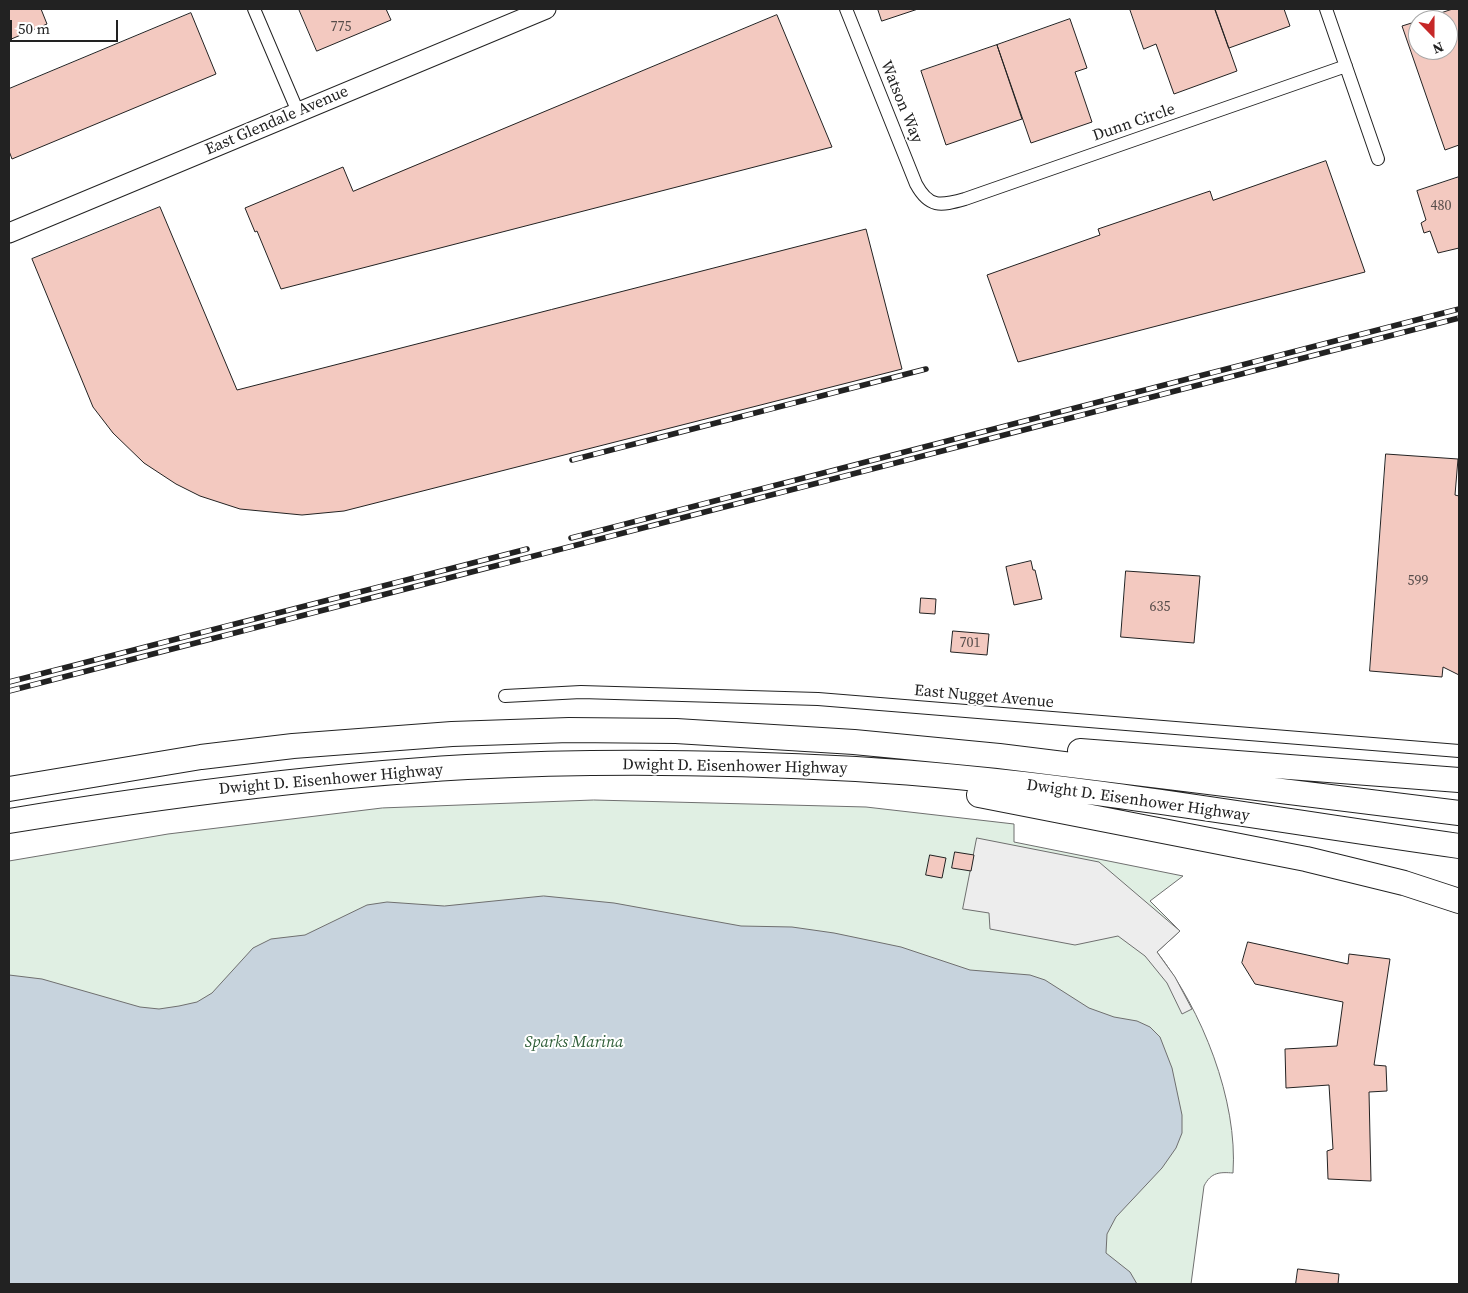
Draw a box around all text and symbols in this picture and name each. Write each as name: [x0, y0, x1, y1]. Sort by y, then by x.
scale bar: [12, 10, 120, 42]
north arrow: [1408, 10, 1458, 60]
text: 50 m: [18, 18, 50, 39]
house number: 775: [331, 19, 351, 35]
text: N: [1430, 37, 1447, 59]
street label: Watson Way: [876, 58, 926, 146]
street label: East Glendale Avenue: [203, 82, 351, 160]
street label: Dunn Circle: [1090, 100, 1178, 146]
house number: 480: [1431, 198, 1451, 214]
house number: 599: [1408, 573, 1428, 589]
house number: 635: [1150, 599, 1170, 615]
house number: 701: [960, 635, 980, 651]
street label: East Nugget Avenue: [913, 681, 1055, 713]
street label: Dwight D. Eisenhower Highway: [622, 755, 848, 779]
street label: Dwight D. Eisenhower Highway: [218, 761, 444, 799]
street label: Dwight D. Eisenhower Highway: [1025, 776, 1251, 826]
park label: Sparks Marina: [525, 1033, 623, 1053]

